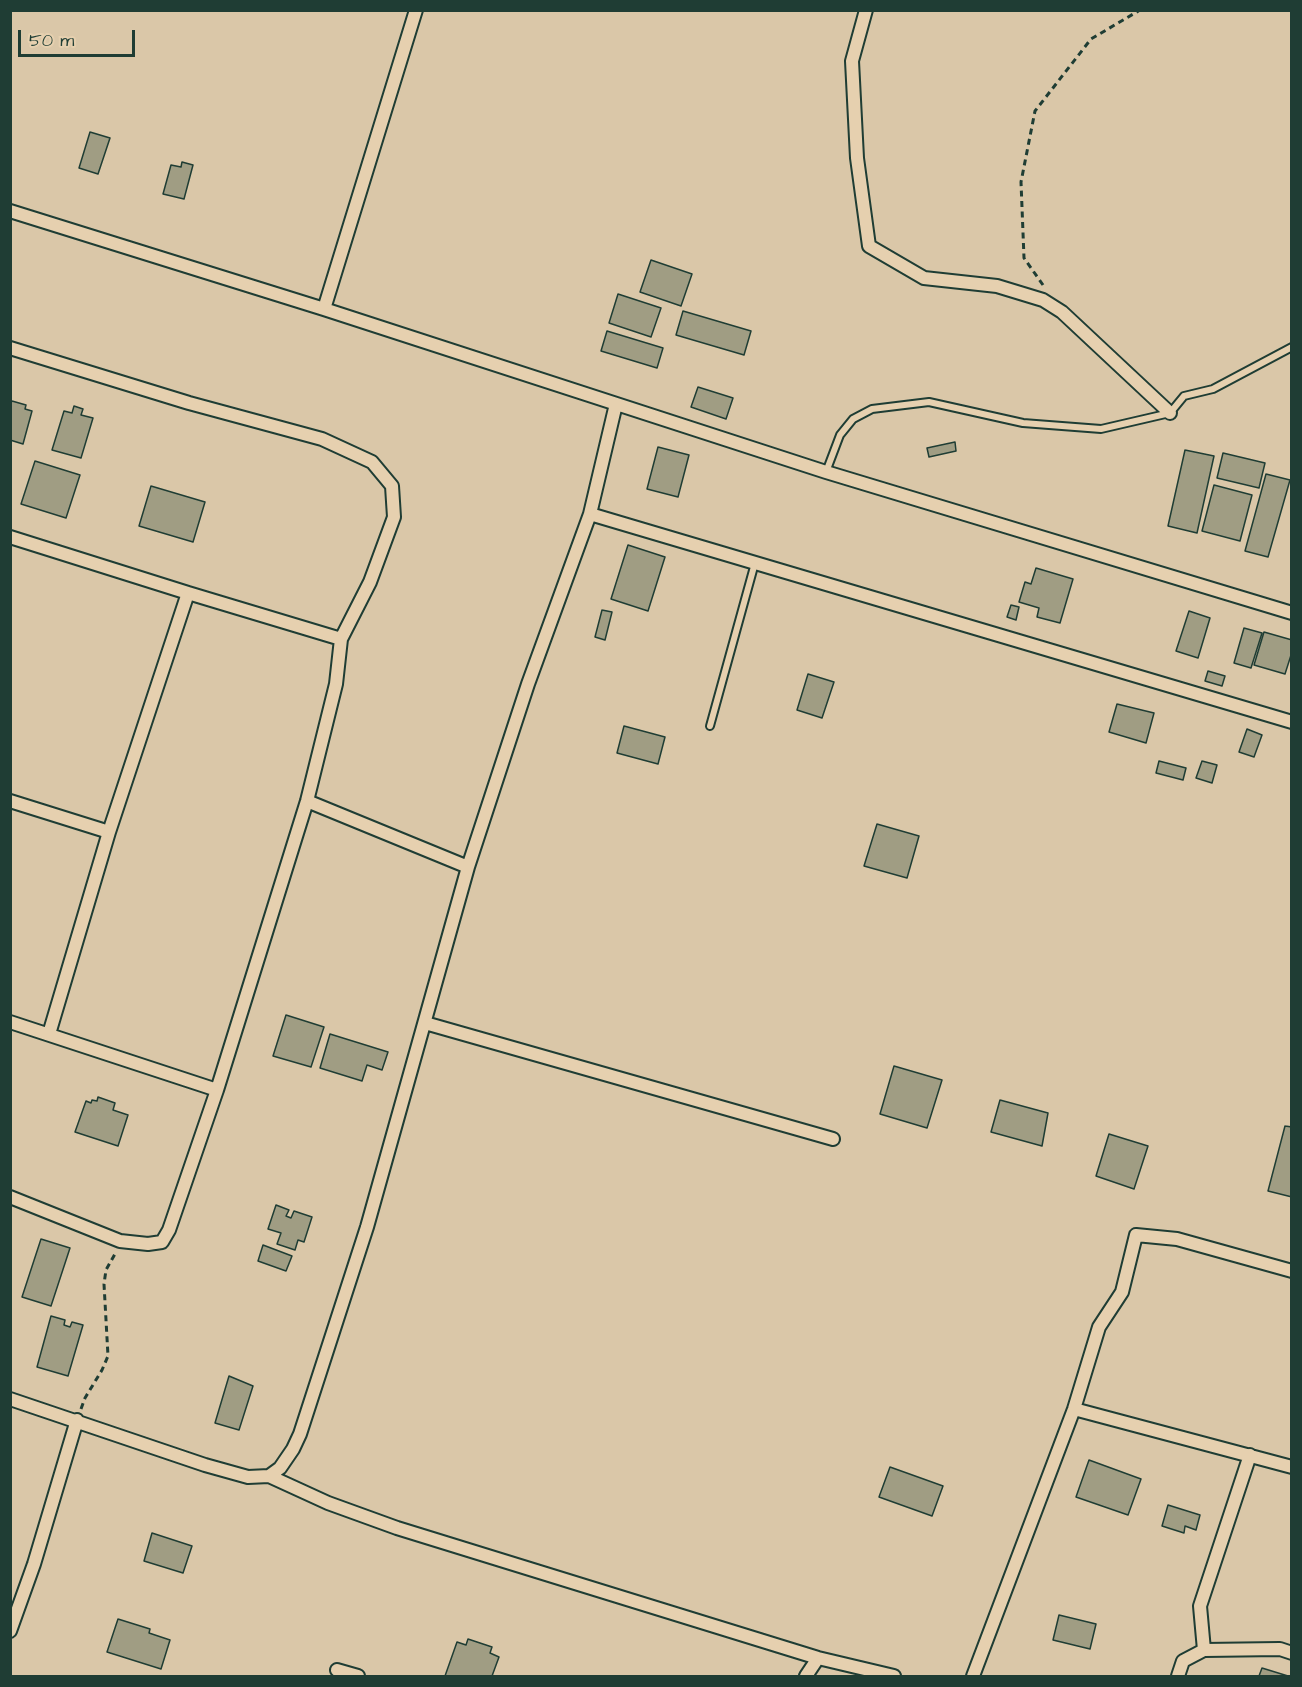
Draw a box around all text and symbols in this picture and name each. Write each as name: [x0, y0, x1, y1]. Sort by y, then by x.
scale bar: [21, 18, 138, 56]
text: 50 m: [29, 28, 74, 53]

